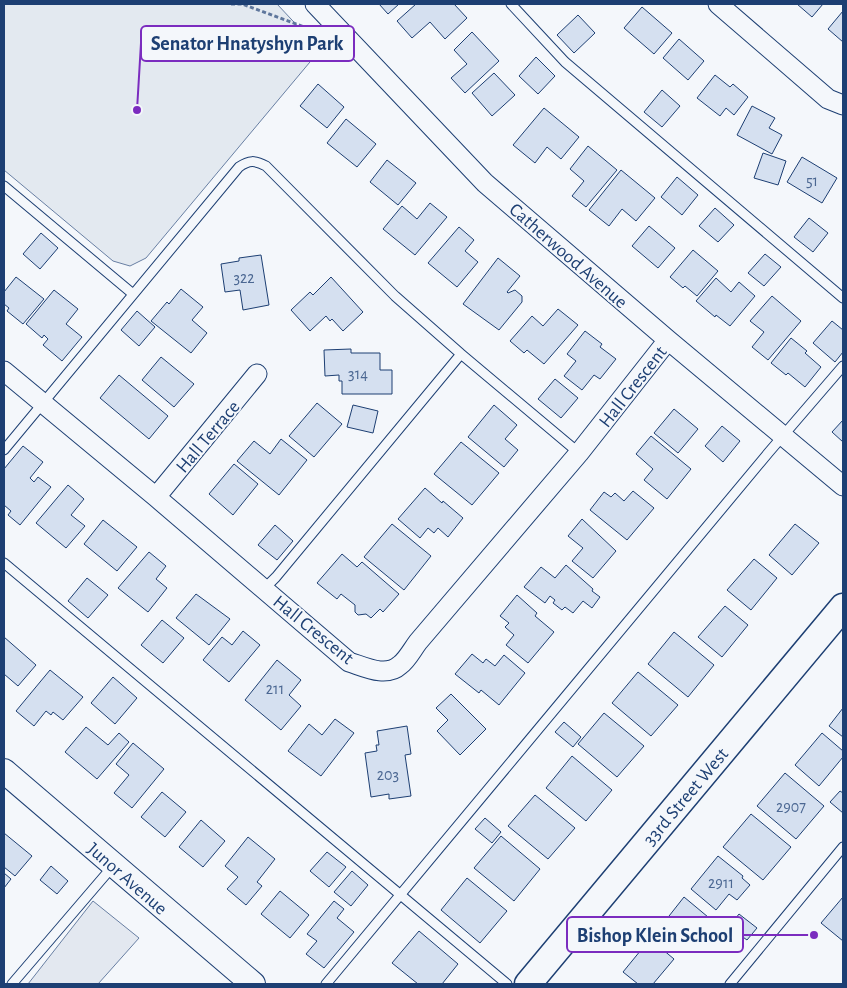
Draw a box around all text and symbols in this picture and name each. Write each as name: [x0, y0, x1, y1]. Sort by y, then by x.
callout: Senator Hnatyshyn Park: [141, 26, 354, 61]
text: Senator Hnatyshyn Park: [151, 34, 343, 54]
house number: 51: [806, 173, 818, 189]
street label: Catherwood Avenue: [505, 200, 631, 312]
house number: 322: [233, 270, 255, 286]
street label: Hall Crescent: [596, 343, 671, 431]
house number: 314: [348, 366, 368, 382]
street label: Hall Terrace: [173, 397, 244, 477]
street label: Hall Crescent: [269, 592, 357, 668]
house number: 211: [266, 681, 284, 697]
street label: 33rd Street West: [640, 745, 732, 849]
house number: 203: [377, 767, 399, 783]
house number: 2907: [776, 799, 806, 815]
street label: Junor Avenue: [83, 840, 171, 919]
house number: 2911: [708, 875, 734, 891]
callout: Bishop Klein School: [567, 917, 743, 952]
text: Bishop Klein School: [577, 926, 733, 946]

